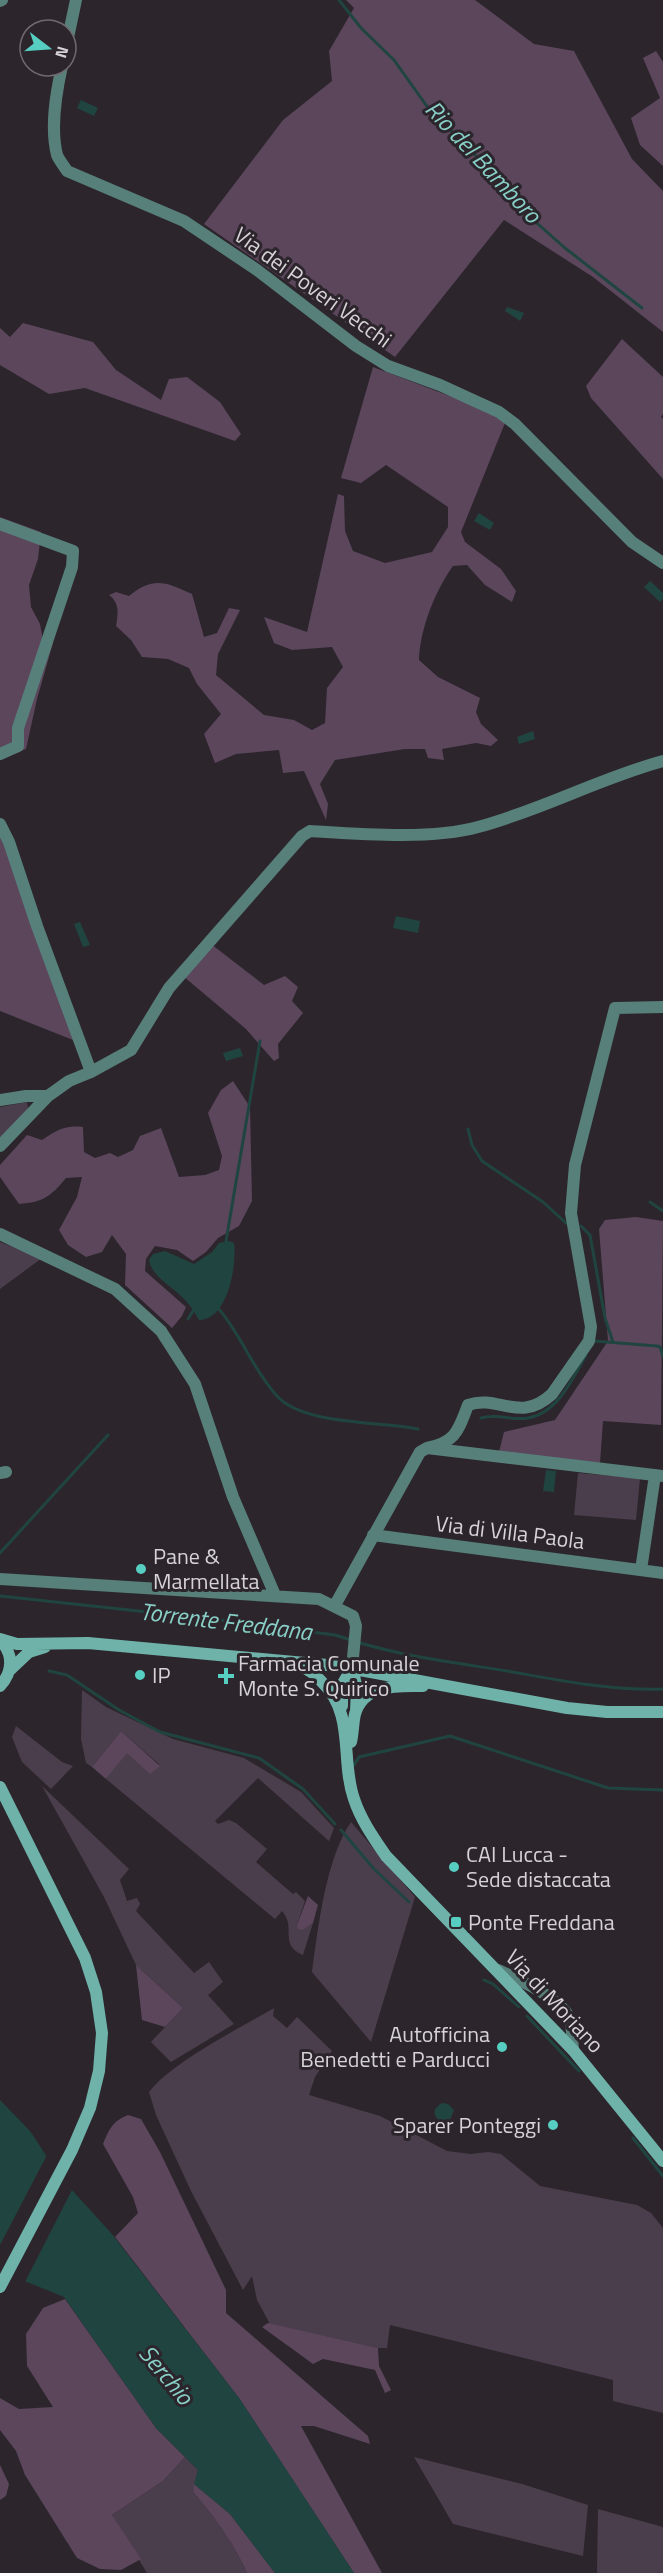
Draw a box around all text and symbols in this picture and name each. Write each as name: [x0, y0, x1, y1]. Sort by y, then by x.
north arrow: [18, 18, 78, 78]
text: N: [49, 44, 75, 61]
water label: Rio del Bamboro: [417, 92, 551, 232]
street label: Via dei Poveri Vecchi: [227, 218, 399, 356]
street label: Via di Villa Paola: [433, 1506, 587, 1558]
place label: Pane & Marmellata: [153, 1539, 260, 1598]
marker: Pane & Marmellata: [134, 1562, 148, 1576]
water label: Torrente Freddana: [138, 1593, 316, 1650]
place label: Farmacia Comunale Monte S. Quirico: [238, 1646, 420, 1705]
place label: IP: [152, 1658, 170, 1692]
marker: IP: [133, 1668, 147, 1682]
marker: Farmacia Comunale Monte S. Quirico: [219, 1669, 233, 1683]
place label: CAI Lucca - Sede distaccata: [466, 1837, 611, 1896]
marker: CAI Lucca - Sede distaccata: [447, 1860, 461, 1874]
place label: Ponte Freddana: [468, 1905, 615, 1939]
marker: Ponte Freddana: [449, 1915, 463, 1929]
street label: Via di Moriano: [498, 1941, 612, 2061]
place label: Autofficina Benedetti e Parducci: [300, 2017, 490, 2076]
marker: Autofficina Benedetti e Parducci: [495, 2040, 509, 2054]
place label: Sparer Ponteggi: [393, 2108, 541, 2142]
marker: Sparer Ponteggi: [546, 2118, 560, 2132]
water label: Serchio: [131, 2336, 203, 2413]

